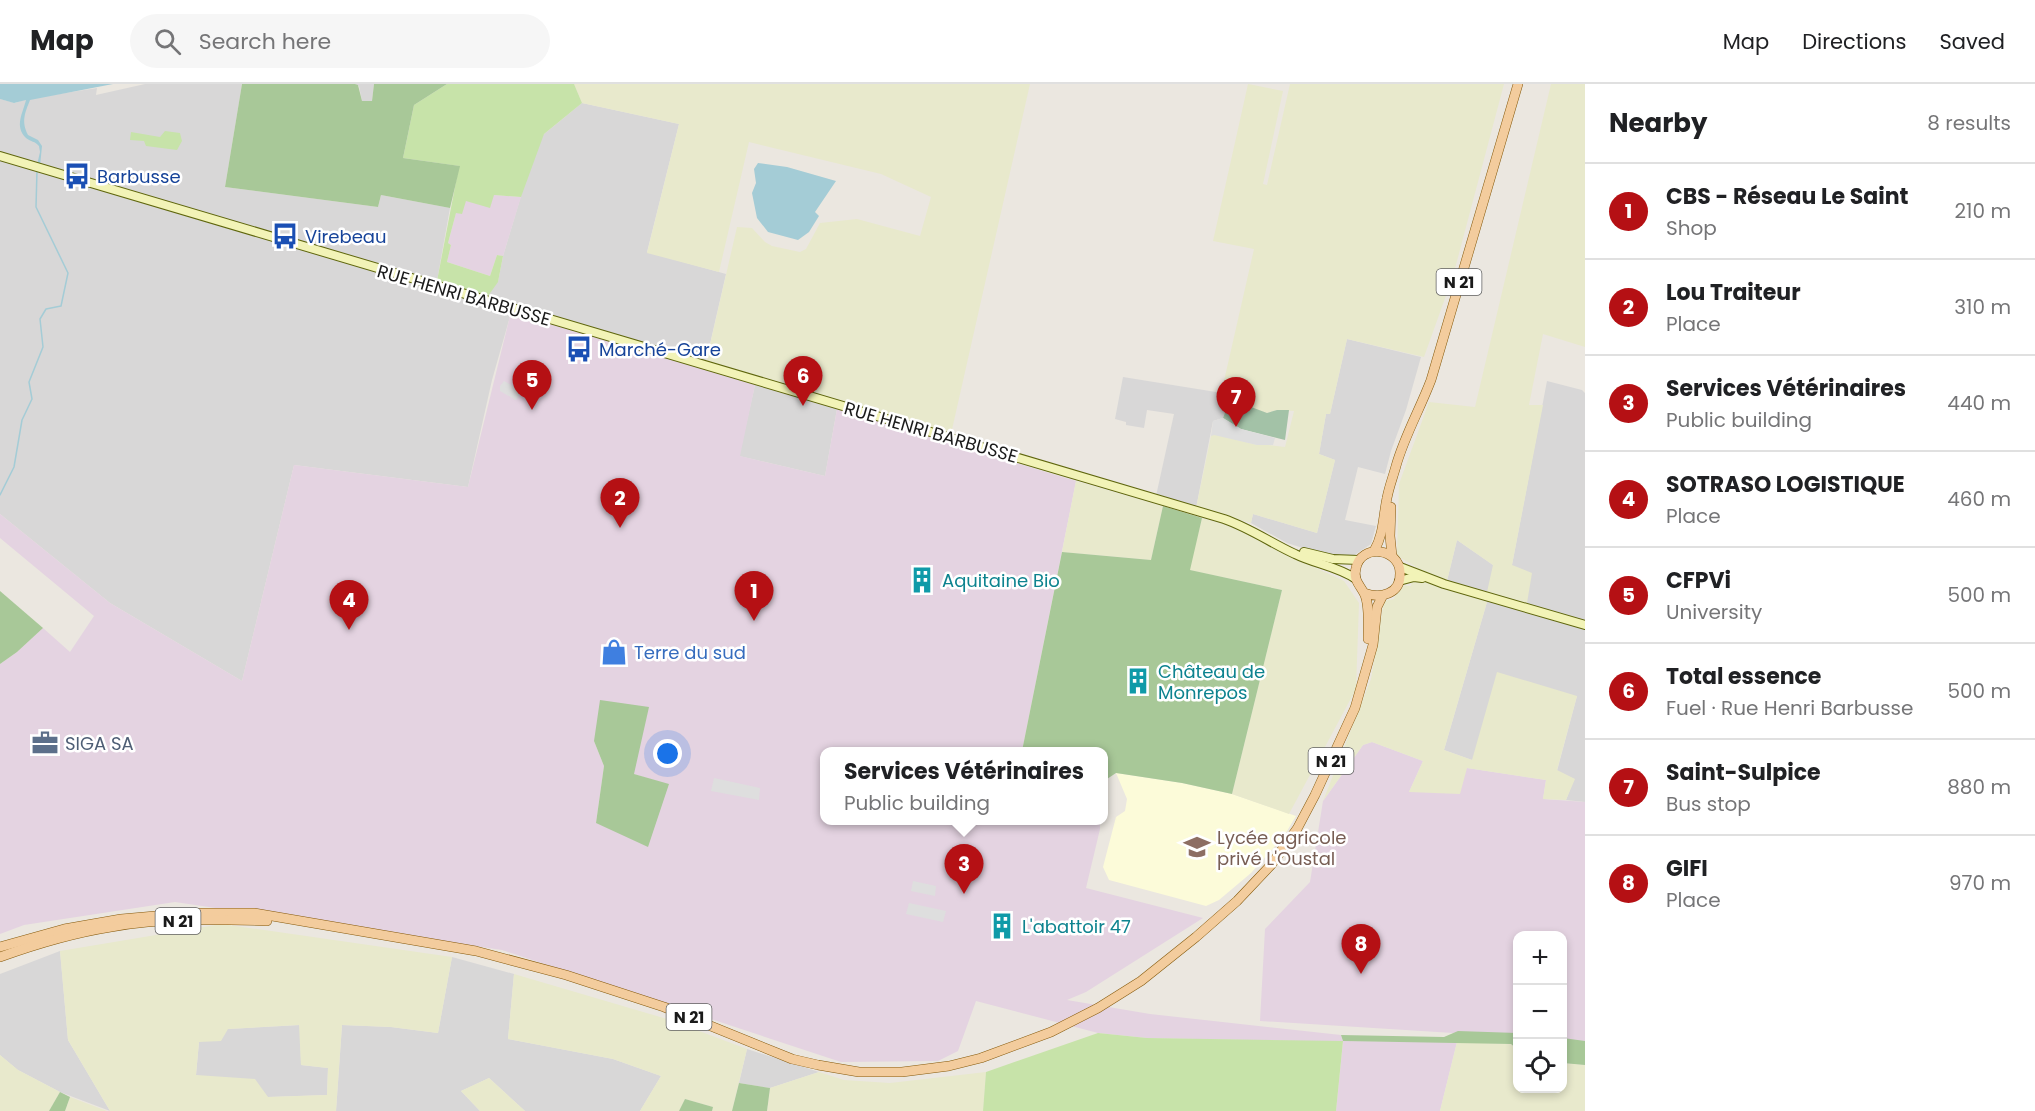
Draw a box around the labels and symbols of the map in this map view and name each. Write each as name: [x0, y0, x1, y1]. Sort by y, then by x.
bus stop icon: Barbusse: [62, 161, 92, 191]
place label: Barbusse: [97, 164, 181, 189]
bus stop icon: Virebeau: [270, 221, 300, 251]
place label: Virebeau: [305, 224, 387, 249]
street label: RUE HENRI BARBUSSE: [374, 258, 554, 332]
road number: N 21: [1436, 269, 1482, 295]
bus stop icon: Marché-Gare: [564, 334, 594, 364]
place label: Marché-Gare: [599, 337, 721, 362]
pin: 6: [784, 356, 822, 406]
pin: 5: [512, 360, 552, 410]
pin: 7: [1216, 378, 1256, 427]
street label: RUE HENRI BARBUSSE: [841, 395, 1021, 469]
pin: 2: [600, 478, 640, 528]
building icon: Aquitaine Bio: [907, 565, 937, 595]
place label: Aquitaine Bio: [942, 568, 1060, 593]
pin: 1: [734, 572, 774, 621]
pin: 4: [330, 580, 368, 630]
shop icon: Terre du sud: [599, 637, 629, 667]
place label: Terre du sud: [634, 640, 746, 665]
place label: Château de Monrepos: [1158, 659, 1265, 705]
building icon: Château de Monrepos: [1123, 666, 1153, 696]
office icon: SIGA SA: [30, 728, 60, 758]
place label: SIGA SA: [65, 731, 134, 756]
your location: [653, 739, 682, 768]
road number: N 21: [1308, 748, 1354, 774]
place label: Lycée agricole privé L'Oustal: [1217, 825, 1346, 871]
school or university icon: Lycée agricole privé L'Oustal: [1182, 832, 1212, 862]
pin: 3: [944, 844, 984, 894]
road number: N 21: [156, 908, 201, 934]
building icon: L'abattoir 47: [987, 911, 1017, 941]
place label: L'abattoir 47: [1022, 914, 1131, 939]
pin: 8: [1342, 924, 1380, 974]
road number: N 21: [666, 1004, 712, 1030]

